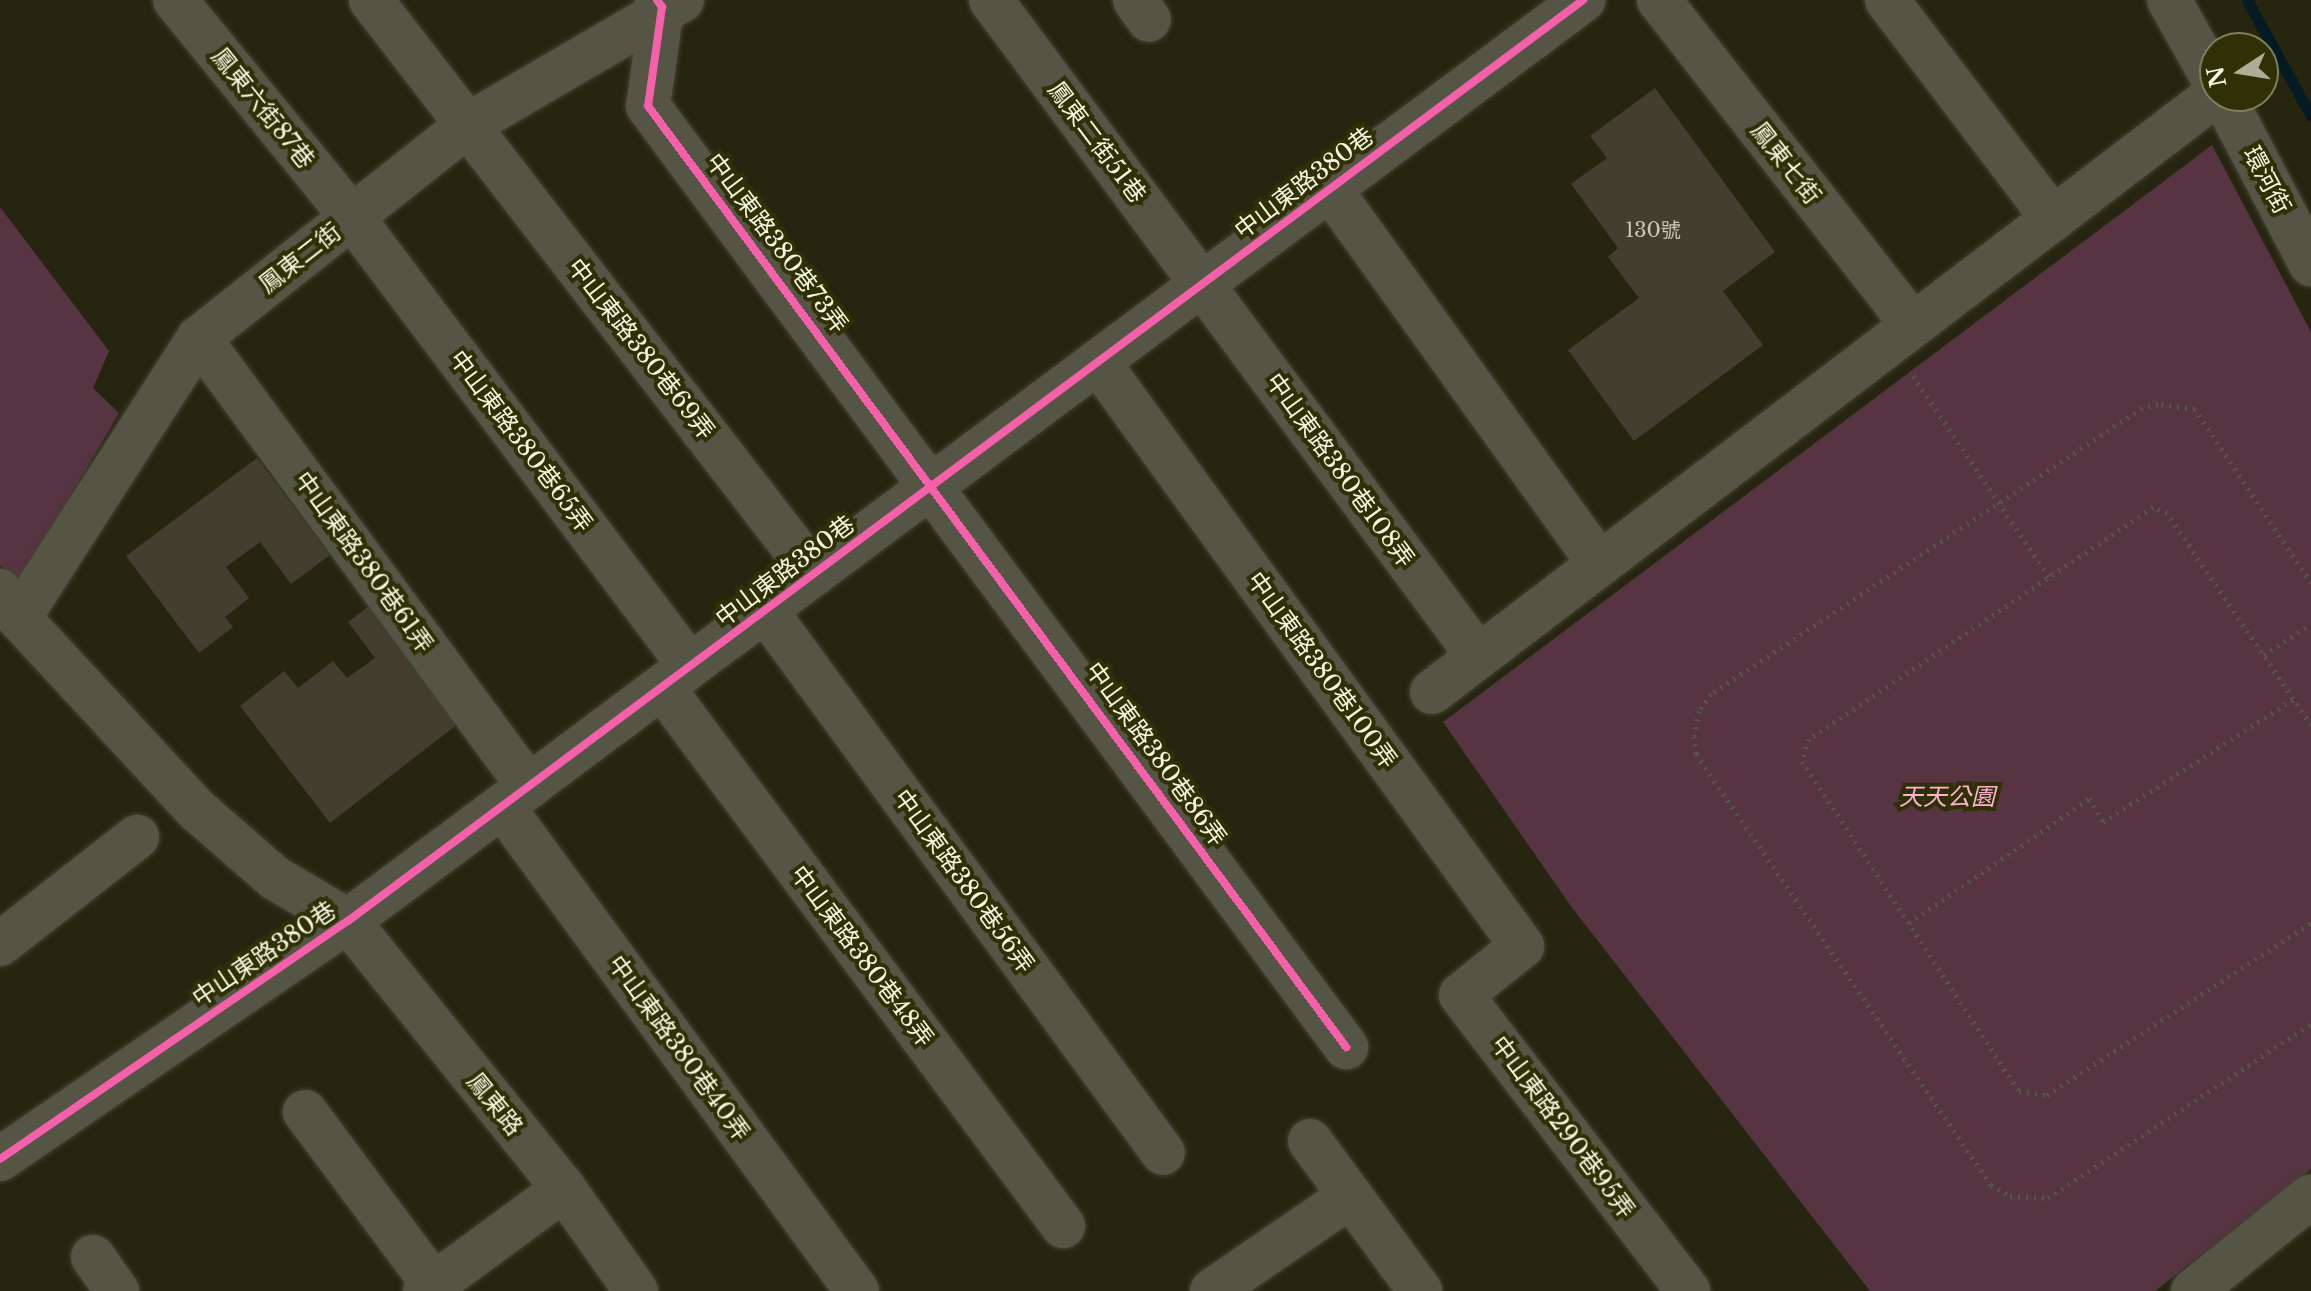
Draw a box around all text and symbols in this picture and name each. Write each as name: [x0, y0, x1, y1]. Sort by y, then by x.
north arrow: [2199, 32, 2279, 112]
street label: 鳳東六街87巷: [206, 42, 320, 174]
text: N: [2202, 64, 2232, 90]
street label: 鳳東二街51巷: [1042, 76, 1152, 208]
street label: 鳳東七街: [1745, 116, 1827, 210]
street label: 中山東路380巷: [1229, 121, 1379, 245]
street label: 環河街: [2237, 141, 2297, 219]
street label: 中山東路380巷73弄: [700, 148, 854, 338]
street label: 鳳東二街: [253, 217, 347, 299]
house number: 130號: [1625, 218, 1681, 242]
street label: 中山東路380巷69弄: [562, 253, 720, 445]
street label: 中山東路380巷65弄: [443, 345, 599, 537]
street label: 中山東路380巷108弄: [1260, 367, 1420, 573]
street label: 中山東路380巷61弄: [289, 466, 439, 658]
street label: 中山東路380巷: [710, 509, 860, 633]
street label: 中山東路380巷100弄: [1241, 566, 1403, 774]
street label: 中山東路380巷86弄: [1080, 656, 1232, 852]
park label: 天天公園: [1899, 783, 1995, 811]
street label: 中山東路380巷56弄: [888, 784, 1040, 978]
street label: 中山東路380巷48弄: [785, 860, 939, 1052]
street label: 中山東路380巷: [187, 896, 341, 1012]
street label: 中山東路380巷40弄: [602, 950, 756, 1146]
street label: 中山東路290巷95弄: [1485, 1030, 1641, 1224]
street label: 鳳東路: [461, 1067, 529, 1141]

